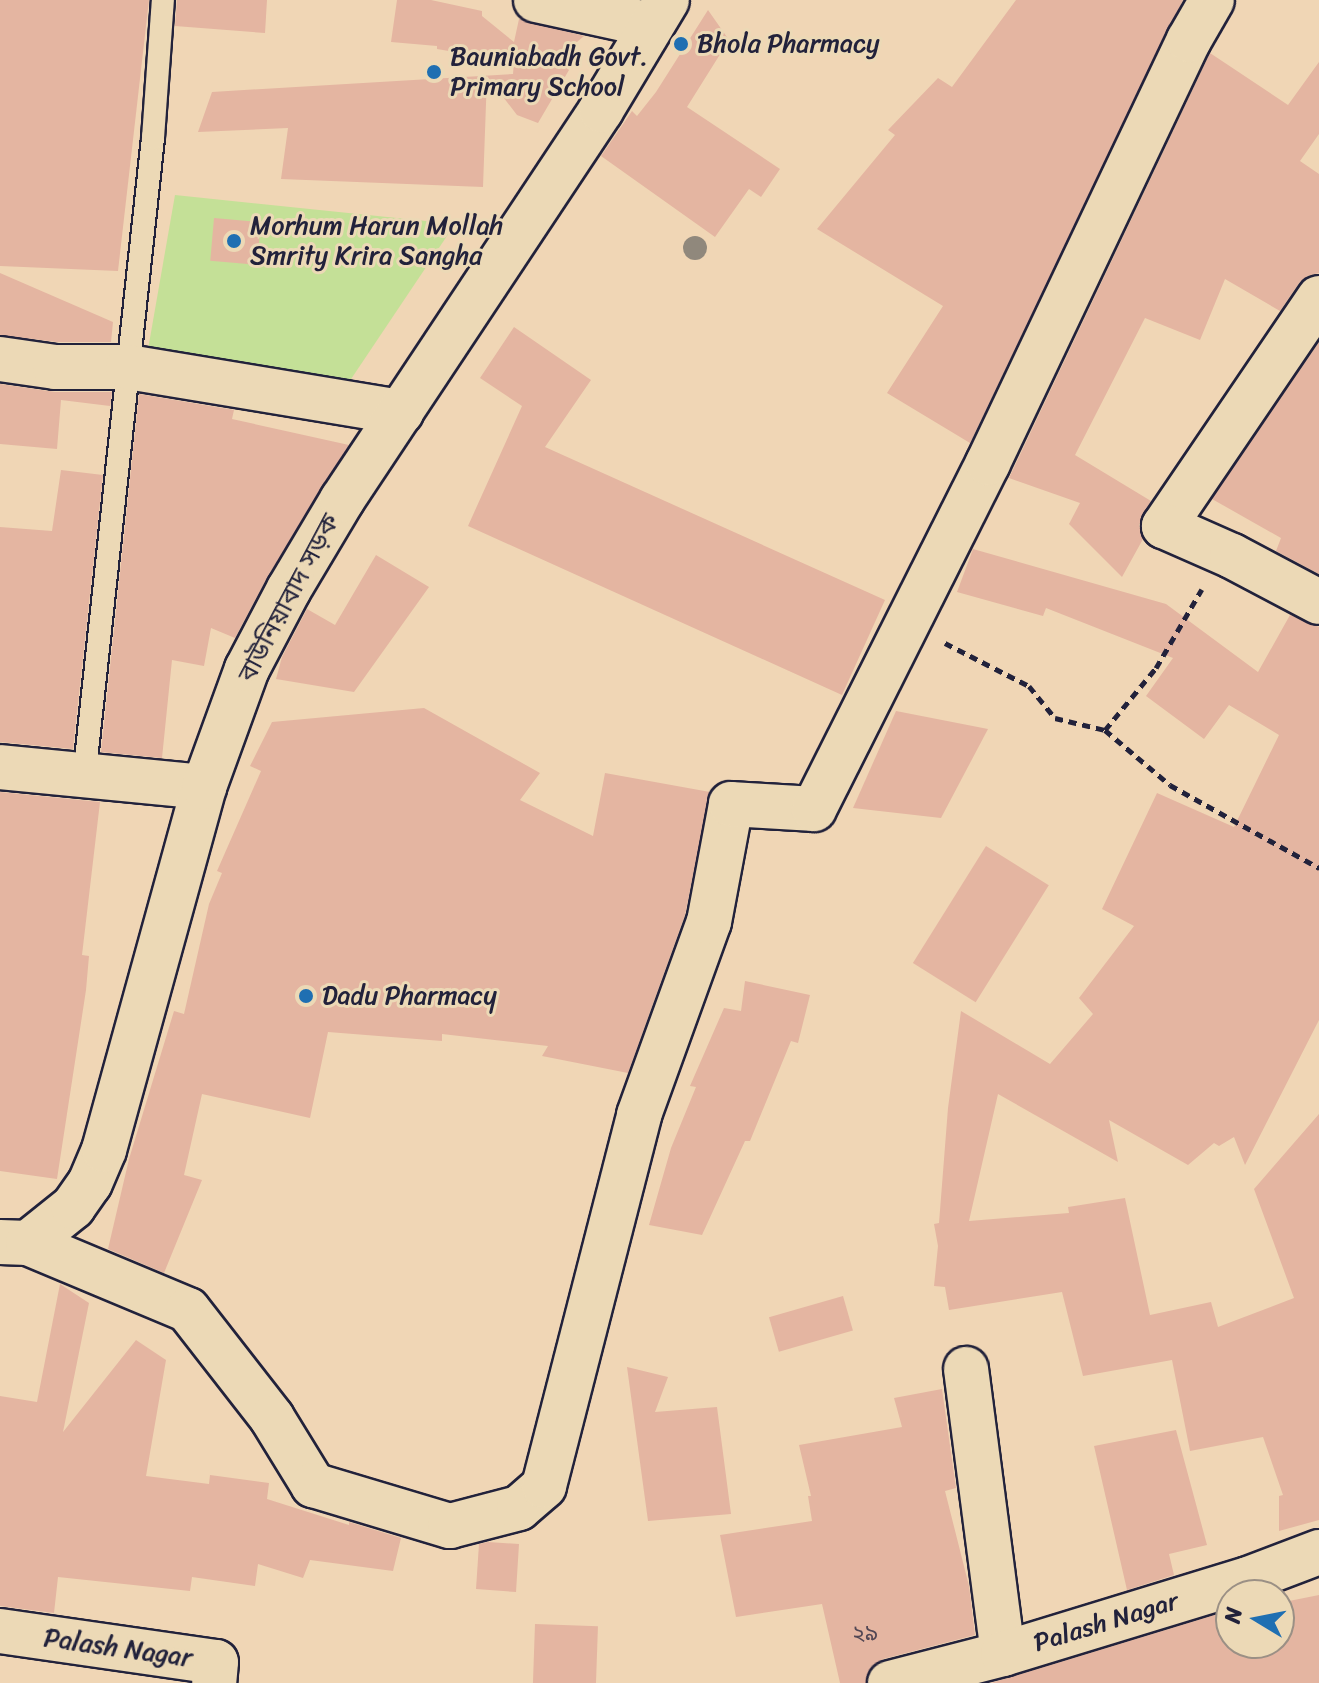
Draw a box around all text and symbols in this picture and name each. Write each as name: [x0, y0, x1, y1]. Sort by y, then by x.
place label: Bhola Pharmacy: [697, 28, 880, 60]
marker: Bhola Pharmacy: [672, 35, 690, 53]
place label: Bauniabadh Govt. Primary School: [450, 41, 649, 102]
marker: Bauniabadh Govt. Primary School: [425, 63, 443, 81]
place label: Morhum Harun Mollah Smrity Krira Sangha: [250, 210, 502, 272]
marker: Morhum Harun Mollah Smrity Krira Sangha: [225, 232, 243, 250]
street label: বাউনিয়াবাদ সড়ক: [232, 509, 346, 687]
place label: Dadu Pharmacy: [322, 980, 498, 1012]
marker: Dadu Pharmacy: [297, 987, 315, 1005]
north arrow: [1215, 1579, 1295, 1659]
street label: Palash Nagar: [1030, 1585, 1182, 1659]
text: N: [1212, 1604, 1253, 1626]
house number: ২৯: [852, 1621, 878, 1647]
street label: Palash Nagar: [42, 1622, 194, 1674]

